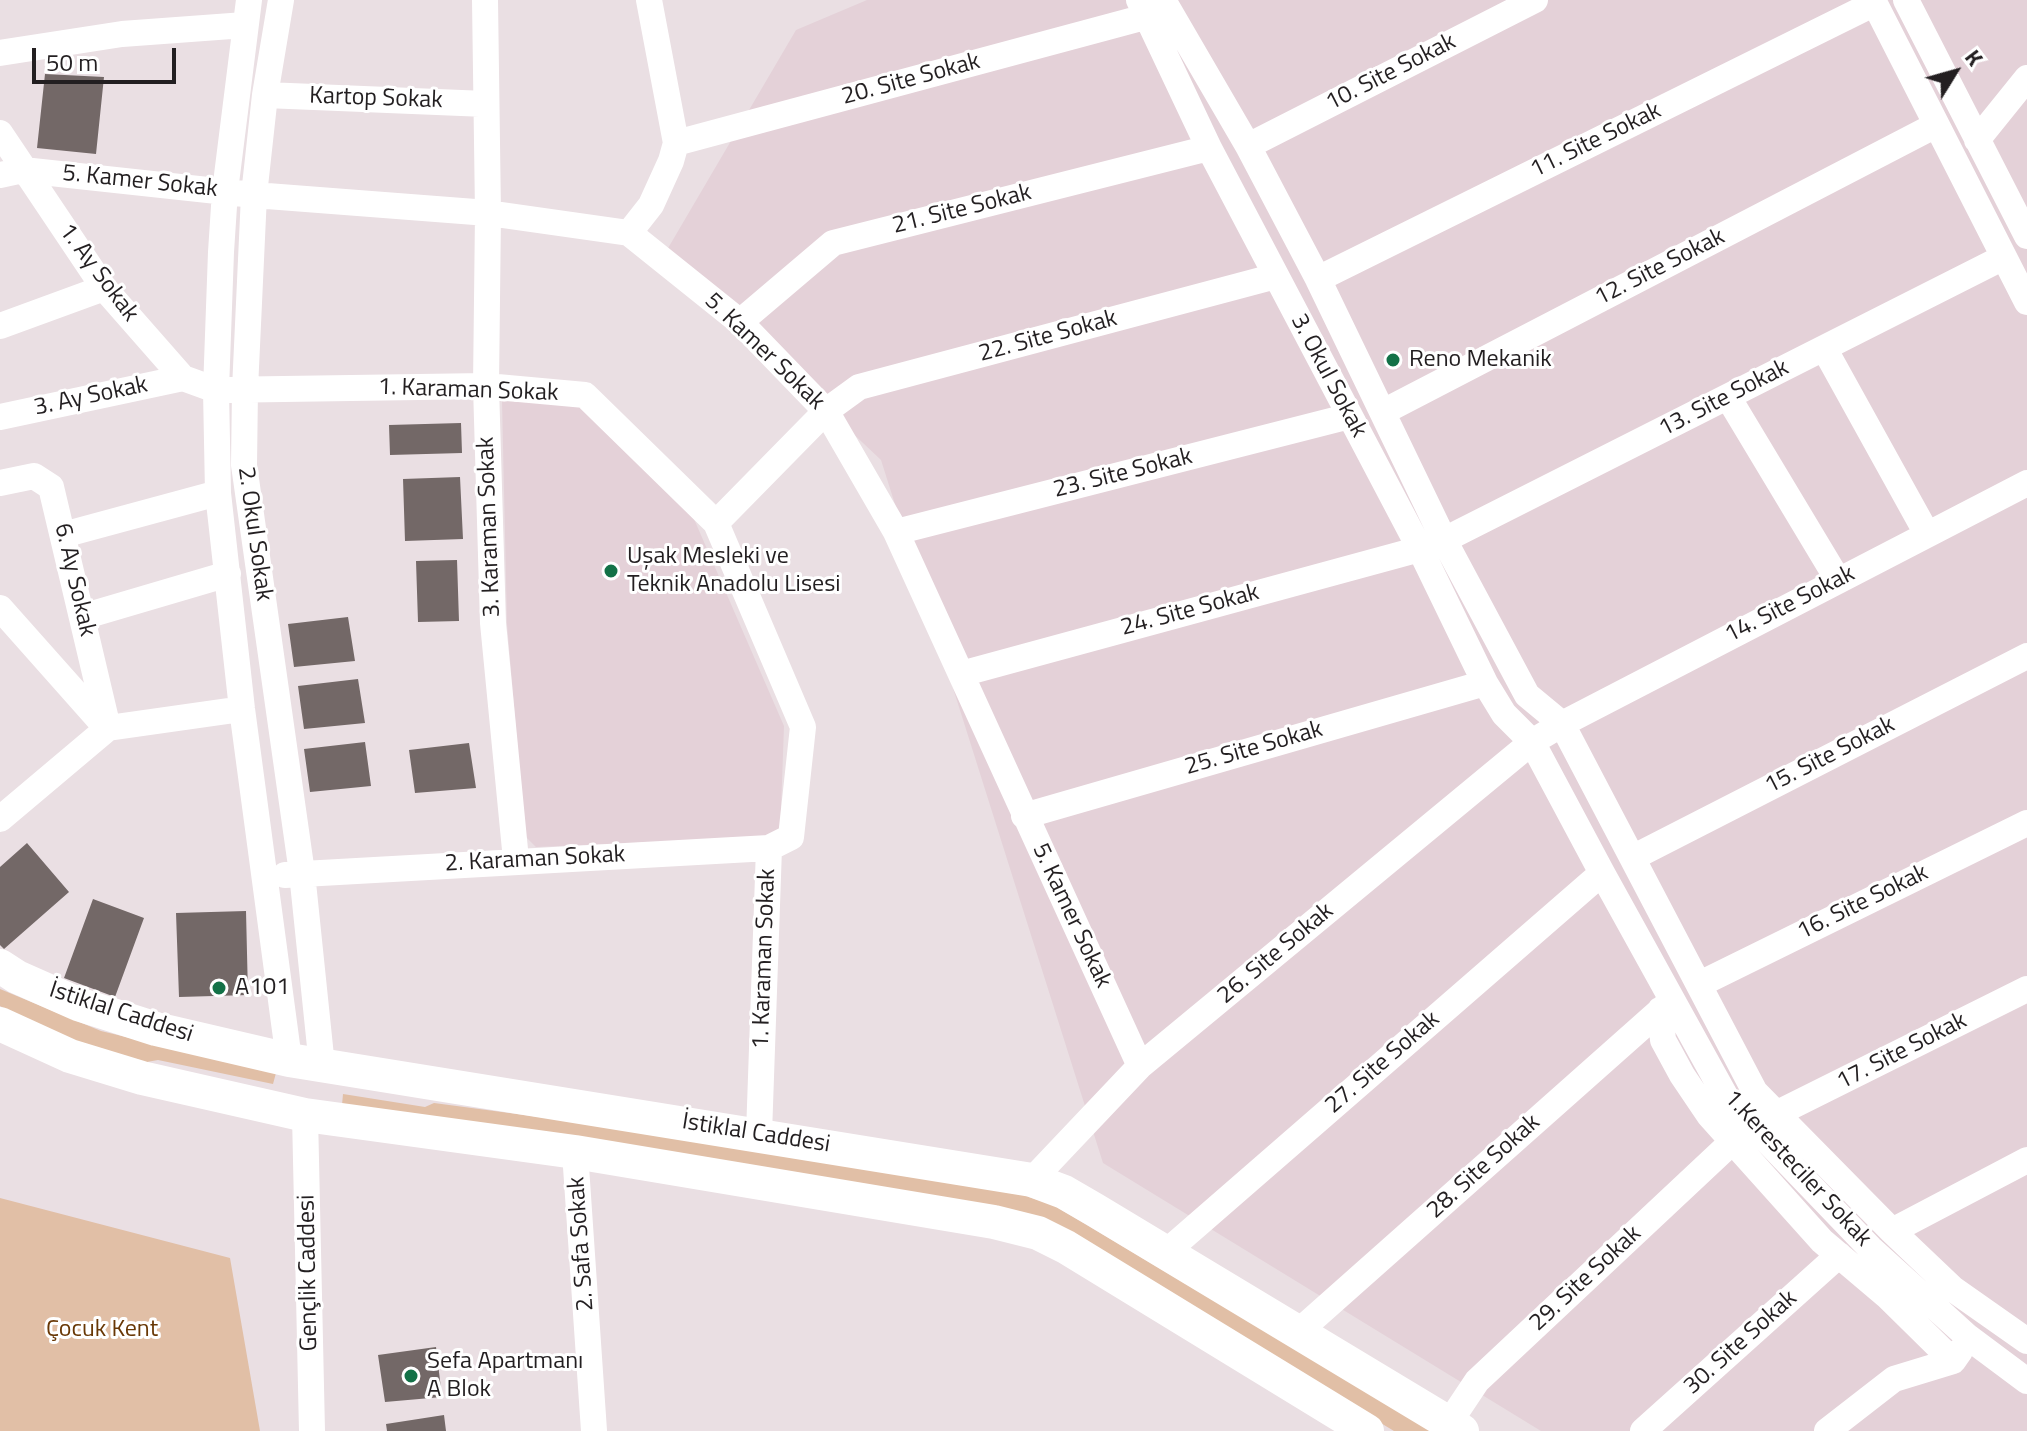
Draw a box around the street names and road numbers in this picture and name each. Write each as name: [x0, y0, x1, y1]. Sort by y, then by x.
street label: 10. Site Sokak: [1321, 28, 1461, 118]
street label: 20. Site Sokak: [839, 48, 983, 112]
street label: Kartop Sokak: [309, 82, 443, 116]
street label: 11. Site Sokak: [1526, 97, 1666, 185]
street label: 5. Kamer Sokak: [61, 160, 219, 204]
street label: 21. Site Sokak: [890, 179, 1034, 241]
street label: 1. Ay Sokak: [52, 218, 144, 328]
street label: 12. Site Sokak: [1590, 223, 1730, 313]
street label: 5. Kamer Sokak: [698, 287, 830, 417]
street label: 22. Site Sokak: [976, 305, 1120, 369]
street label: 3. Okul Sokak: [1283, 309, 1373, 443]
street label: 13. Site Sokak: [1654, 354, 1794, 444]
street label: 3. Ay Sokak: [32, 371, 150, 423]
street label: 1. Karaman Sokak: [377, 373, 559, 409]
street label: 3. Karaman Sokak: [472, 436, 508, 618]
street label: 23. Site Sokak: [1051, 443, 1195, 505]
street label: 2. Okul Sokak: [230, 465, 278, 603]
street label: 6. Ay Sokak: [47, 521, 101, 639]
street label: 14. Site Sokak: [1720, 560, 1860, 650]
street label: 24. Site Sokak: [1118, 579, 1262, 643]
street label: 15. Site Sokak: [1760, 711, 1900, 801]
street label: 25. Site Sokak: [1182, 716, 1326, 782]
street label: 5. Kamer Sokak: [1025, 839, 1117, 993]
street label: 2. Karaman Sokak: [444, 841, 626, 879]
street label: 16. Site Sokak: [1793, 859, 1933, 947]
street label: 1. Karaman Sokak: [747, 868, 783, 1050]
street label: 26. Site Sokak: [1212, 897, 1340, 1011]
street label: İstiklal Caddesi: [45, 976, 197, 1050]
street label: 27. Site Sokak: [1320, 1006, 1446, 1120]
street label: 17. Site Sokak: [1832, 1007, 1972, 1097]
street label: 1.Keresteciler Sokak: [1717, 1085, 1877, 1253]
street label: İstiklal Caddesi: [680, 1108, 832, 1160]
street label: 28. Site Sokak: [1422, 1109, 1546, 1225]
street label: 2. Safa Sokak: [563, 1176, 601, 1312]
street label: Gençlik Caddesi: [293, 1194, 325, 1352]
street label: 29. Site Sokak: [1524, 1220, 1648, 1338]
street label: 30. Site Sokak: [1679, 1285, 1803, 1401]

